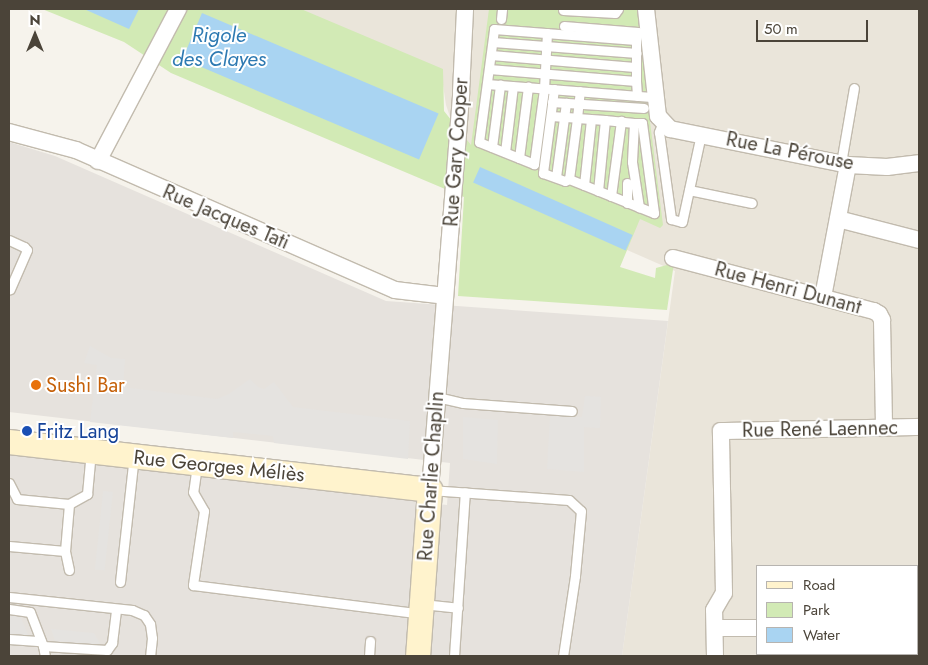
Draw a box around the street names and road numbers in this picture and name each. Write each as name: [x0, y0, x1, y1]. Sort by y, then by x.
street label: Rue Gary Cooper: [439, 77, 473, 227]
street label: Rue La Pérouse: [724, 127, 856, 175]
street label: Rue Jacques Tati: [159, 180, 293, 254]
street label: Rue Henri Dunant: [712, 257, 864, 319]
street label: Rue Charlie Chaplin: [413, 390, 449, 562]
street label: Rue René Laennec: [742, 416, 898, 442]
street label: Rue Georges Méliès: [132, 445, 306, 487]

